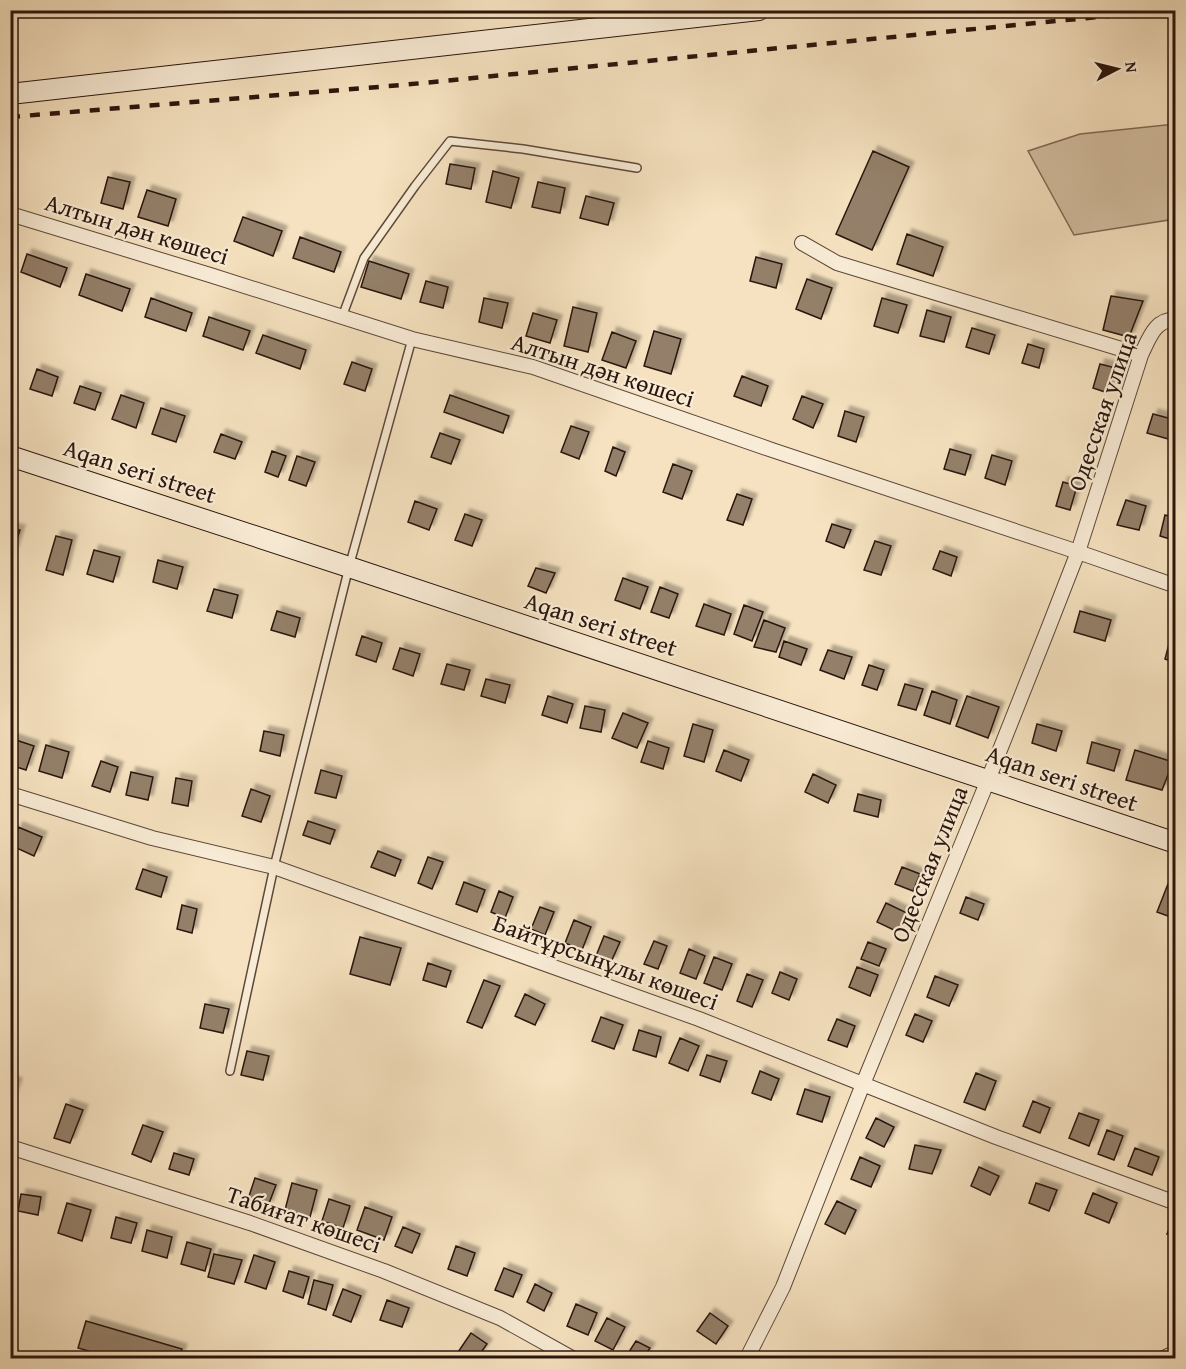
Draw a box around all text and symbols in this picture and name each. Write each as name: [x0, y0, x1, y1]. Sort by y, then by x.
north arrow: [1087, 39, 1147, 99]
text: N: [1119, 60, 1144, 74]
street label: Алтын дән көшесі: [41, 184, 233, 274]
street label: Алтын дән көшесі: [507, 324, 699, 416]
street label: Одесская улица: [1058, 326, 1146, 495]
street label: Aqan seri street: [59, 430, 221, 512]
street label: Aqan seri street: [520, 583, 682, 665]
street label: Aqan seri street: [981, 736, 1143, 821]
street label: Одесская улица: [882, 780, 977, 948]
street label: Байтұрсынұлы көшесі: [488, 905, 724, 1019]
street label: Табиғат көшесі: [222, 1176, 386, 1262]

